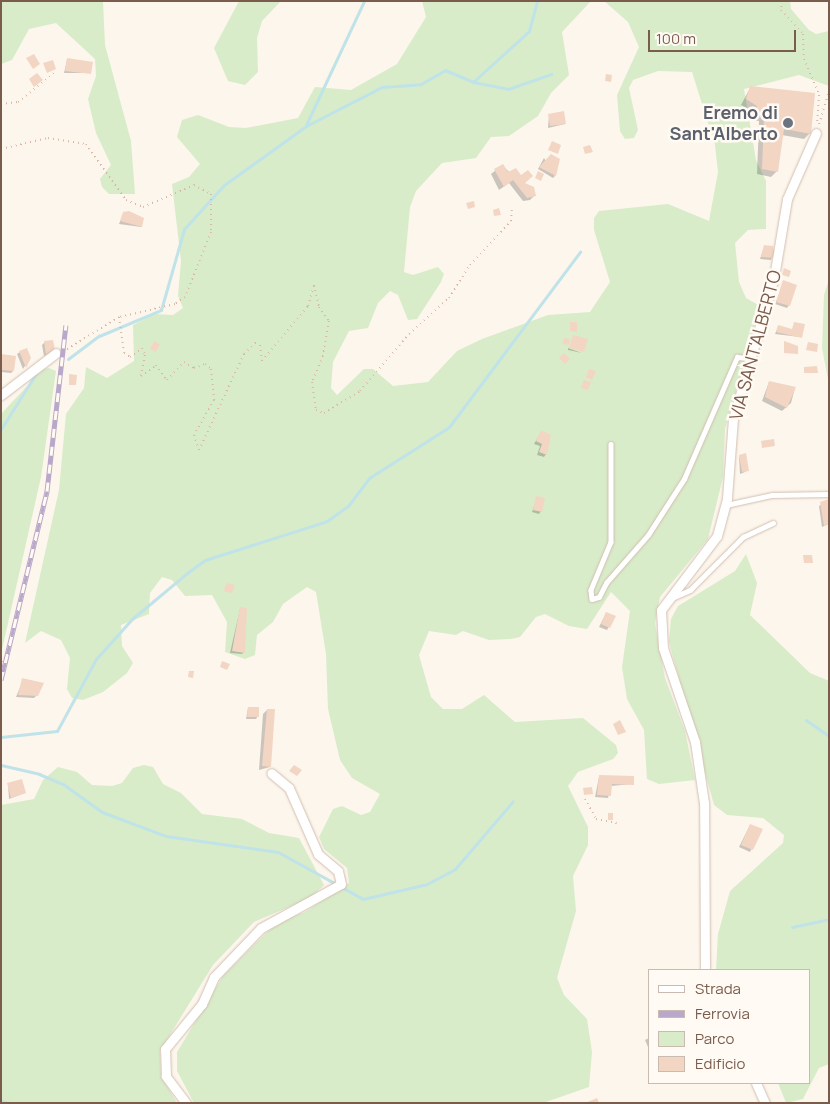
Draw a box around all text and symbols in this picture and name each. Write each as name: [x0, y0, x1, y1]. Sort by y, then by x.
scale bar: [650, 20, 798, 52]
text: 100 m: [656, 28, 696, 49]
place label: Eremo di Sant'Alberto: [670, 102, 778, 144]
marker: Eremo di Sant'Alberto: [782, 117, 794, 129]
street label: VIA SANT'ALBERTO: [725, 268, 785, 422]
legend: [648, 969, 810, 1084]
text: Strada: [695, 978, 741, 999]
text: Ferrovia: [695, 1003, 750, 1024]
text: Parco: [695, 1028, 734, 1049]
text: Edificio: [695, 1053, 745, 1074]

